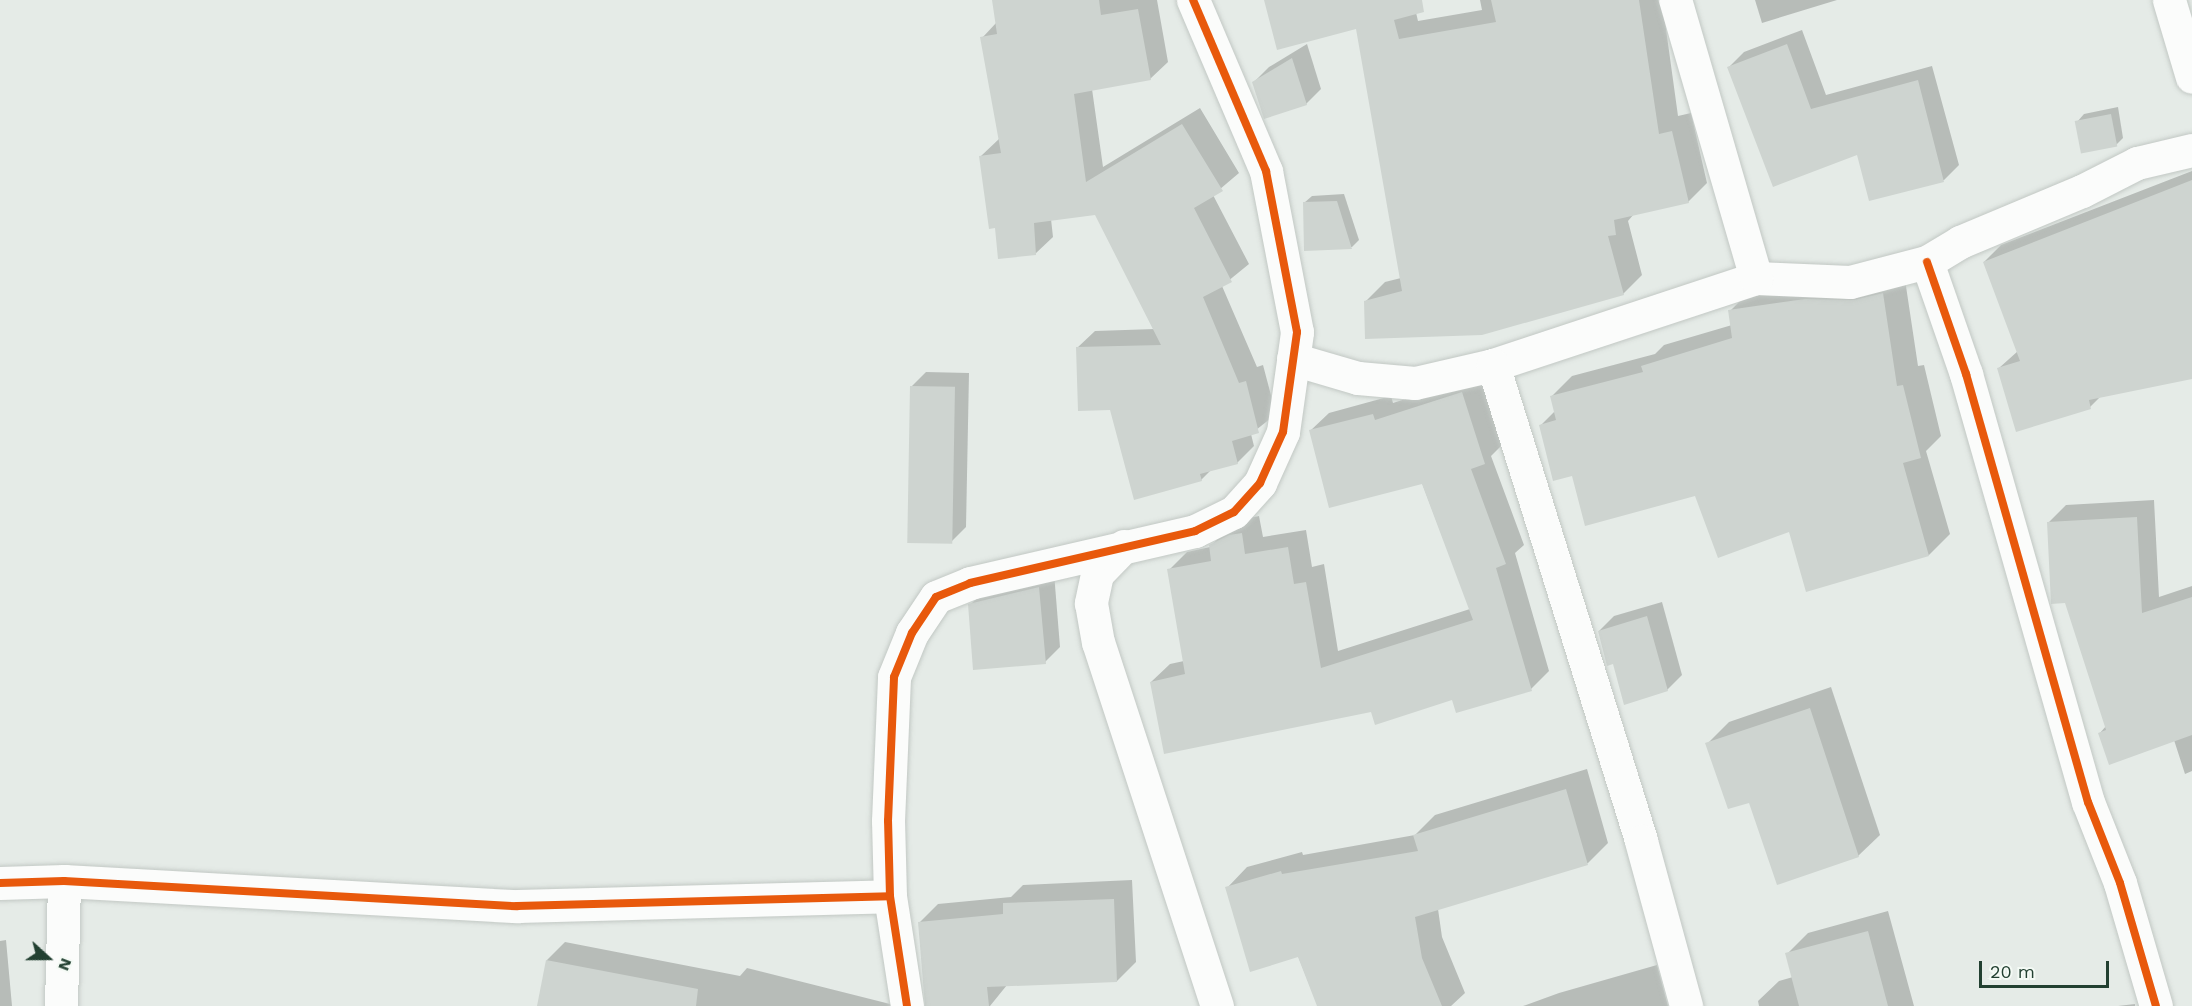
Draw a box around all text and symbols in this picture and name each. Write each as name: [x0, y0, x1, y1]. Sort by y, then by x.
north arrow: [18, 928, 78, 988]
scale bar: [1982, 949, 2112, 987]
text: N: [54, 956, 76, 974]
text: 20 m: [1990, 961, 2035, 982]

